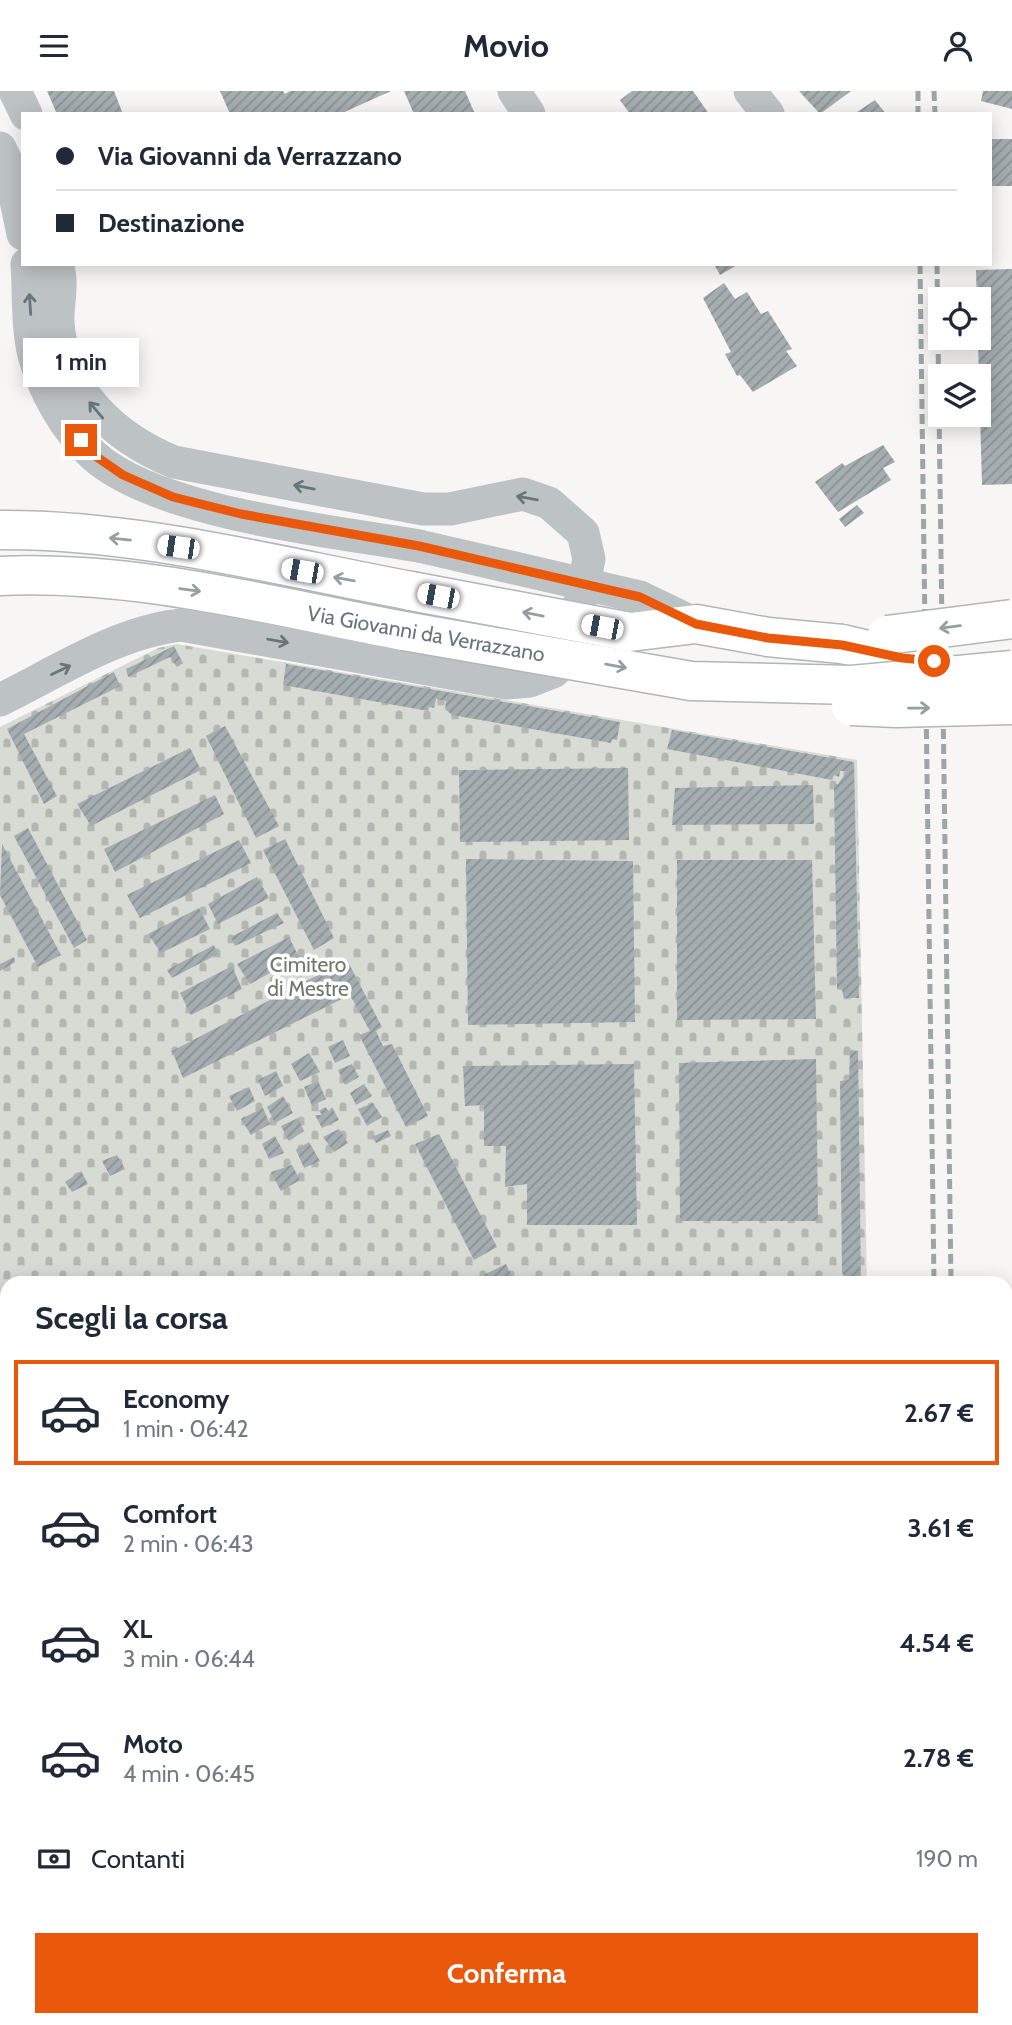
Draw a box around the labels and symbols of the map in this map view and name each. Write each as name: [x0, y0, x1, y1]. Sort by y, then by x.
one-way arrow: [23, 294, 36, 316]
callout: 1 min: [23, 338, 139, 387]
one-way arrow: [88, 401, 104, 419]
route end: [65, 424, 97, 456]
one-way arrow: [293, 479, 316, 493]
one-way arrow: [517, 491, 539, 504]
one-way arrow: [109, 533, 131, 546]
car: [156, 534, 201, 560]
car: [280, 557, 325, 585]
one-way arrow: [333, 571, 355, 585]
car: [416, 582, 461, 610]
one-way arrow: [178, 584, 201, 597]
street label: Via Giovanni da Verrazzano: [305, 600, 547, 667]
one-way arrow: [522, 607, 545, 620]
car: [580, 613, 625, 641]
one-way arrow: [939, 621, 961, 634]
one-way arrow: [266, 635, 289, 649]
route start: [918, 645, 950, 677]
one-way arrow: [604, 660, 627, 674]
one-way arrow: [50, 663, 71, 676]
one-way arrow: [907, 701, 930, 714]
park label: Cimitero di Mestre: [267, 952, 349, 1001]

